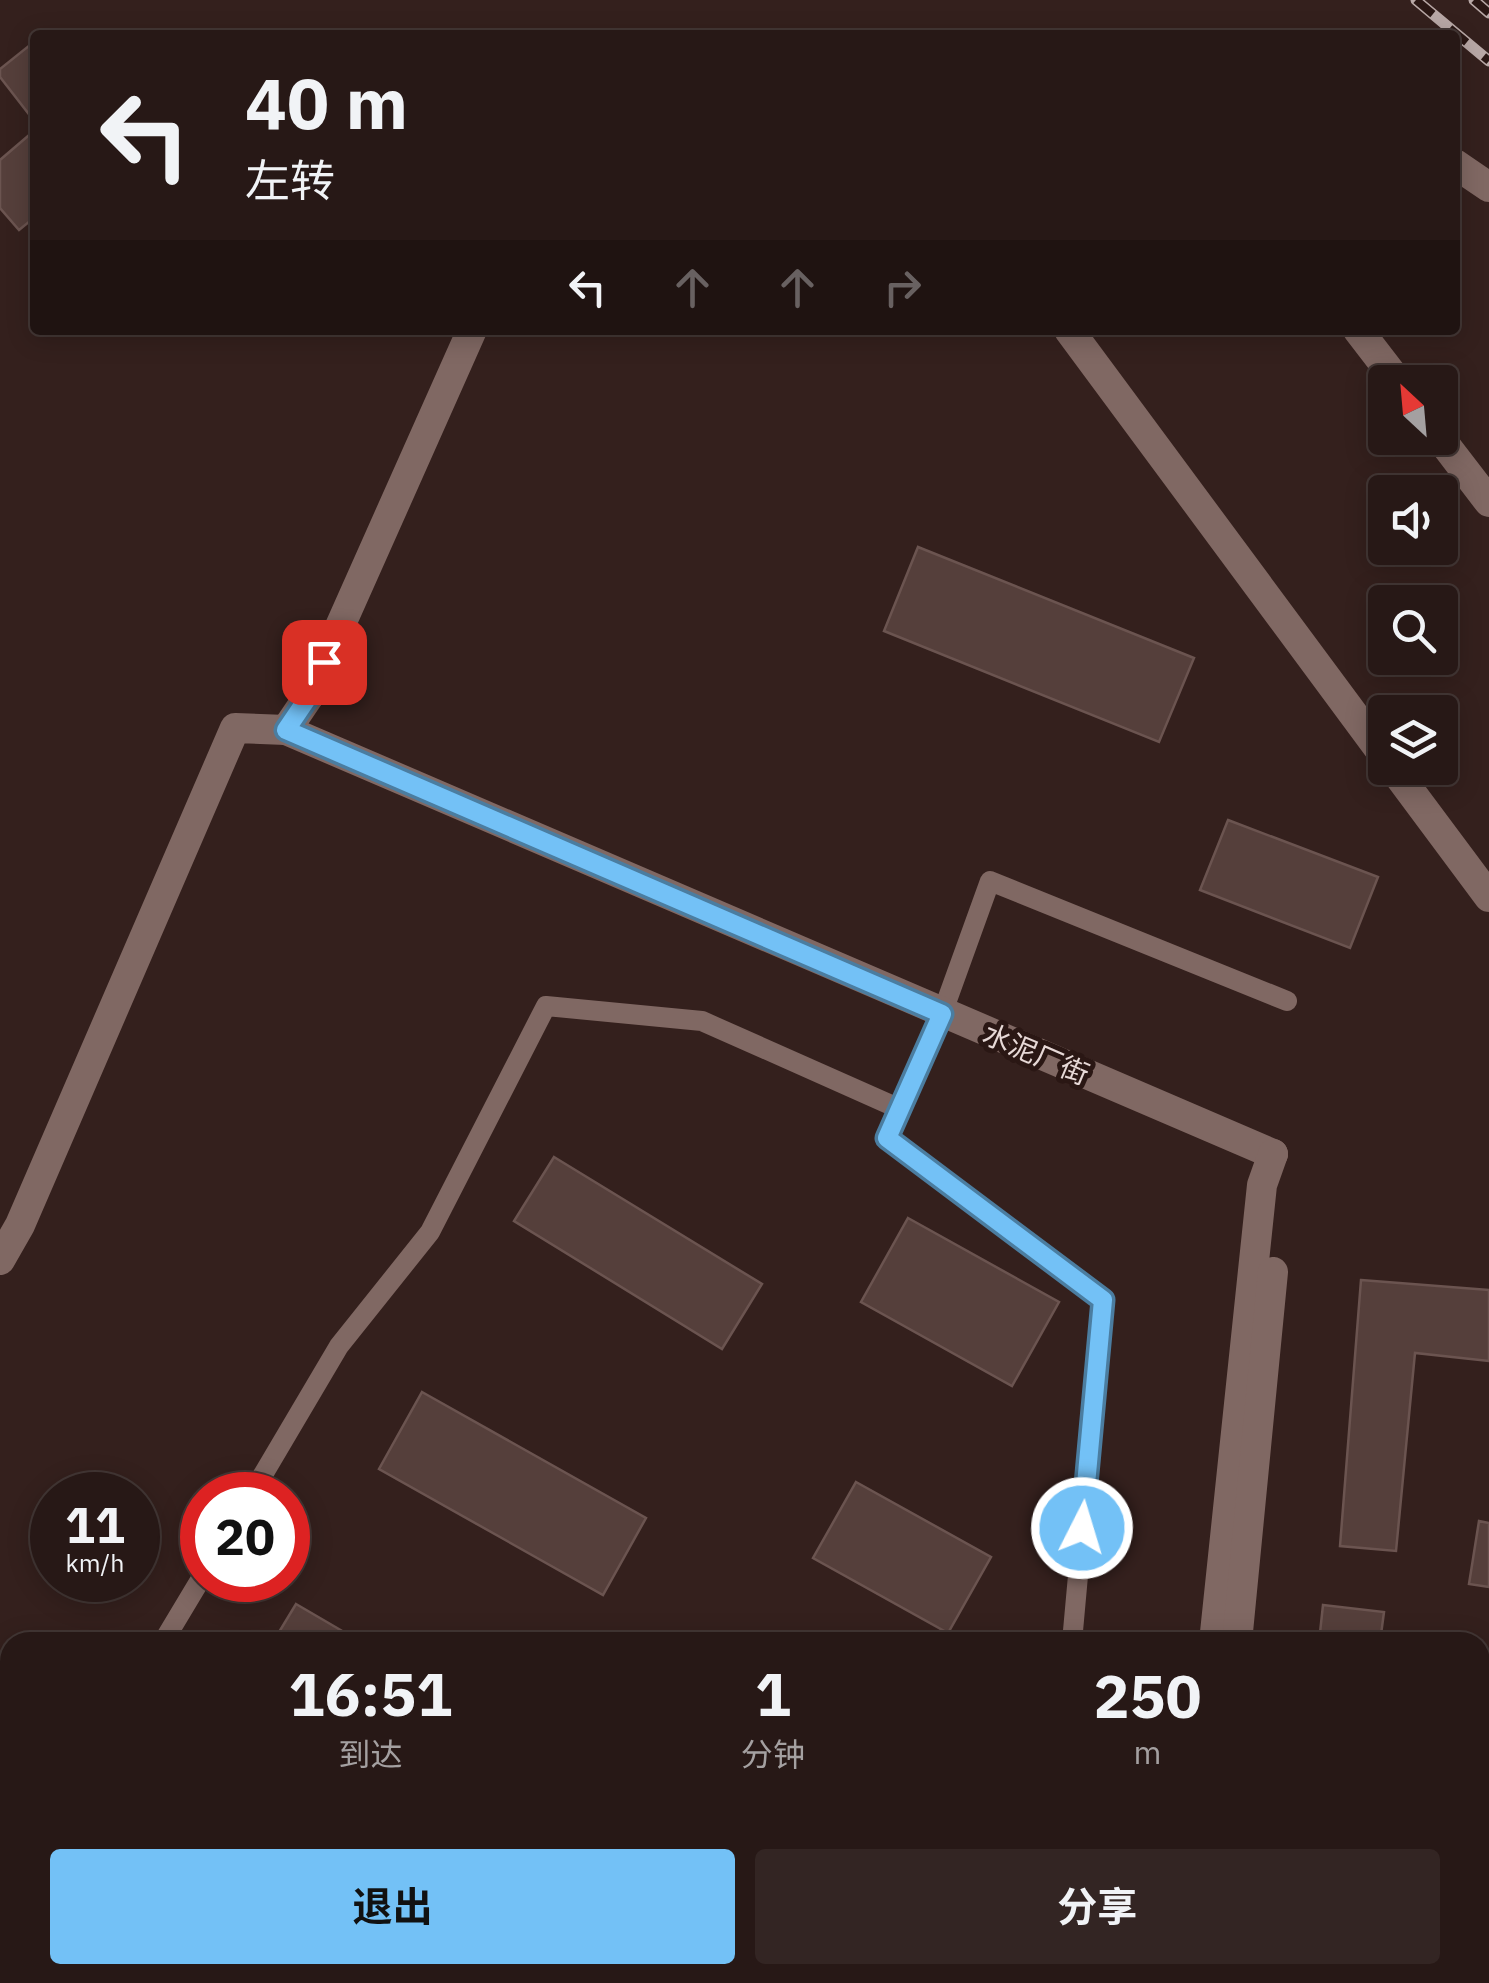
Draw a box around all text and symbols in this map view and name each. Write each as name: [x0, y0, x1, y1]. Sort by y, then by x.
text: 40 m: [245, 57, 408, 148]
icon: left: [80, 70, 210, 200]
text: 左转: [245, 151, 335, 209]
icon: left: [560, 260, 615, 315]
icon: ahead: [665, 260, 720, 315]
icon: ahead: [770, 260, 825, 315]
icon: right: [875, 260, 930, 315]
north arrow: [1368, 365, 1458, 455]
map controls: [1368, 365, 1458, 785]
button: sound: [1368, 475, 1458, 565]
button: search: [1368, 585, 1458, 675]
pin: [282, 620, 367, 705]
icon: arrive: [297, 635, 352, 690]
button: layers: [1368, 695, 1458, 785]
street label: 水泥厂街: [977, 1015, 1095, 1092]
speed limit sign: 20: [180, 1472, 310, 1602]
position arrow: [1030, 1476, 1134, 1580]
text: 11: [65, 1492, 125, 1557]
text: km/h: [66, 1546, 124, 1579]
text: 16:51: [289, 1654, 452, 1733]
text: 1: [755, 1654, 791, 1733]
text: 250: [1093, 1656, 1201, 1735]
text: m: [1133, 1731, 1161, 1773]
text: 到达: [338, 1733, 402, 1775]
text: 分钟: [741, 1733, 805, 1775]
button: 退出: [50, 1849, 735, 1964]
button: 分享: [755, 1849, 1440, 1964]

